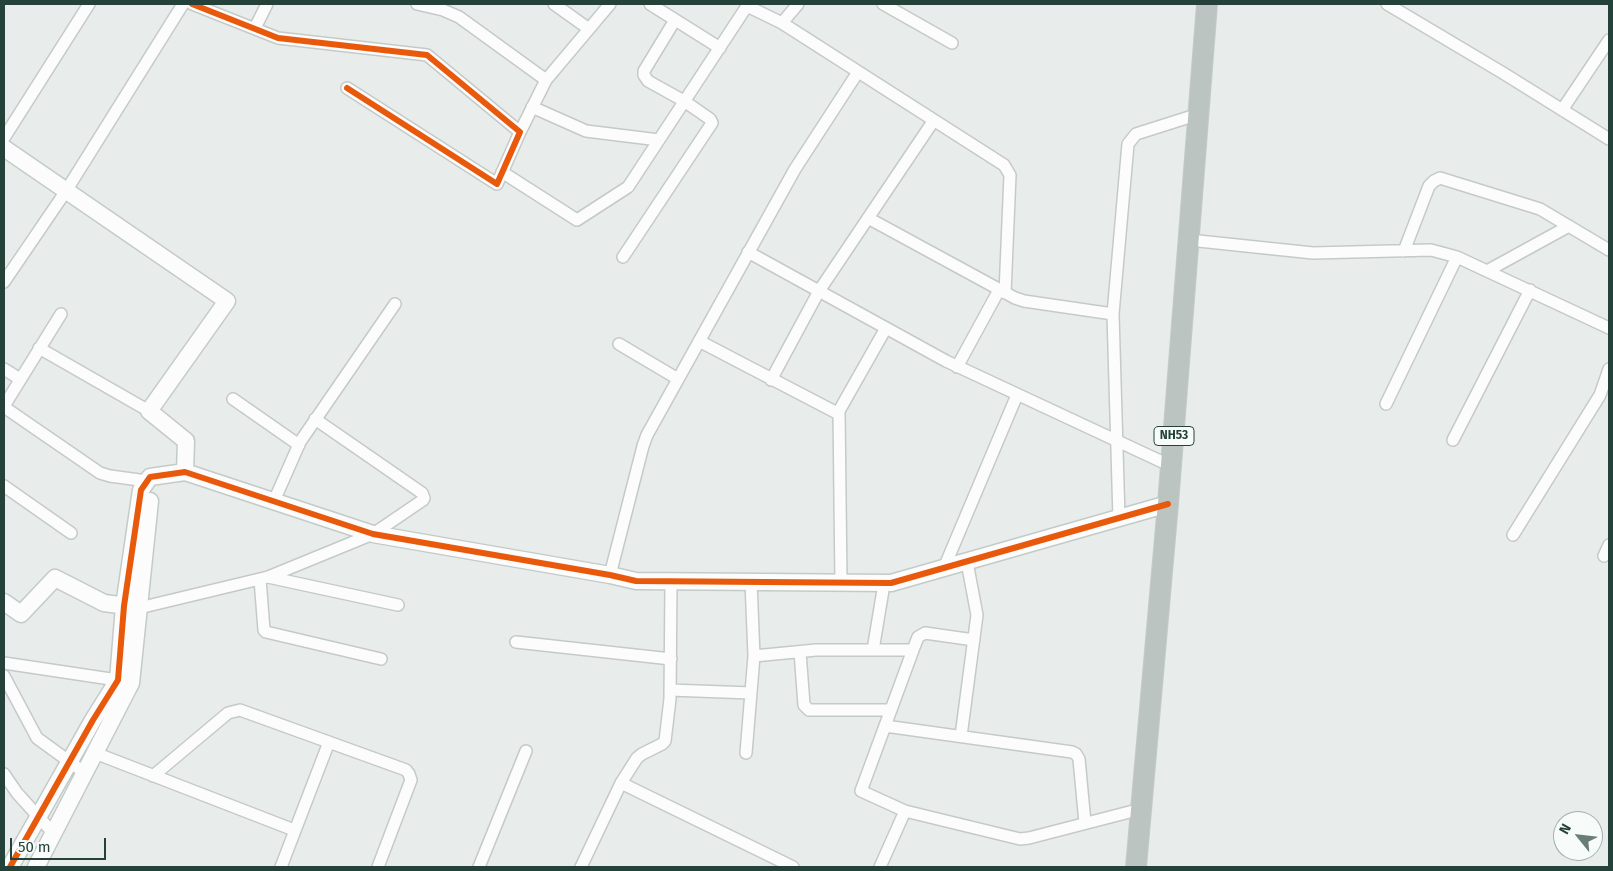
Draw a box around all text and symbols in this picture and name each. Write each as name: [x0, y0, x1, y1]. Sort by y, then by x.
road number: NH53: [1154, 426, 1194, 446]
north arrow: [1553, 811, 1603, 861]
text: N: [1556, 821, 1575, 837]
scale bar: [12, 828, 109, 860]
text: 50 m: [18, 838, 51, 856]

